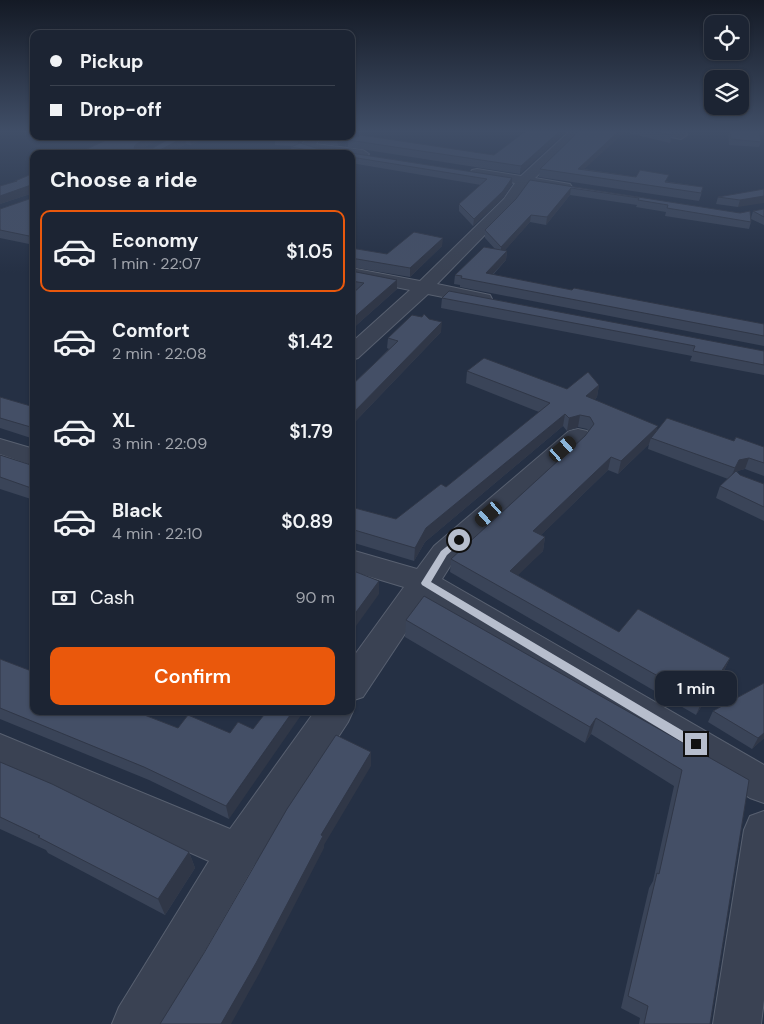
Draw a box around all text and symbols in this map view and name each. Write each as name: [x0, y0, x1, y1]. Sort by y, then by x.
map controls: [704, 15, 749, 115]
button: locate: [704, 15, 749, 60]
text: Pickup: [80, 49, 144, 74]
button: layers: [704, 70, 749, 115]
text: Drop-off: [80, 97, 162, 122]
text: Choose a ride: [50, 165, 198, 194]
text: Economy: [112, 228, 199, 253]
icon: car: [52, 229, 97, 274]
text: $1.05: [286, 239, 333, 264]
text: 1 min · 22:07: [112, 253, 201, 274]
text: Comfort: [112, 318, 190, 343]
icon: car: [52, 319, 97, 364]
text: $1.42: [287, 329, 333, 354]
text: 2 min · 22:08: [112, 343, 207, 364]
text: XL: [112, 408, 135, 433]
icon: car: [52, 409, 97, 454]
text: $1.79: [289, 419, 333, 444]
text: 3 min · 22:09: [112, 433, 207, 454]
car: [546, 433, 579, 465]
text: Black: [112, 498, 163, 523]
car: [472, 498, 505, 530]
icon: car: [52, 499, 97, 544]
text: $0.89: [281, 509, 333, 534]
text: 4 min · 22:10: [112, 523, 203, 544]
route start: [448, 529, 470, 551]
icon: cash: [50, 584, 78, 612]
text: Cash: [90, 585, 134, 610]
text: 90 m: [295, 587, 335, 608]
button: Confirm: [50, 647, 335, 705]
callout: 1 min: [655, 672, 737, 706]
text: 1 min: [677, 678, 715, 699]
route end: [685, 733, 707, 755]

